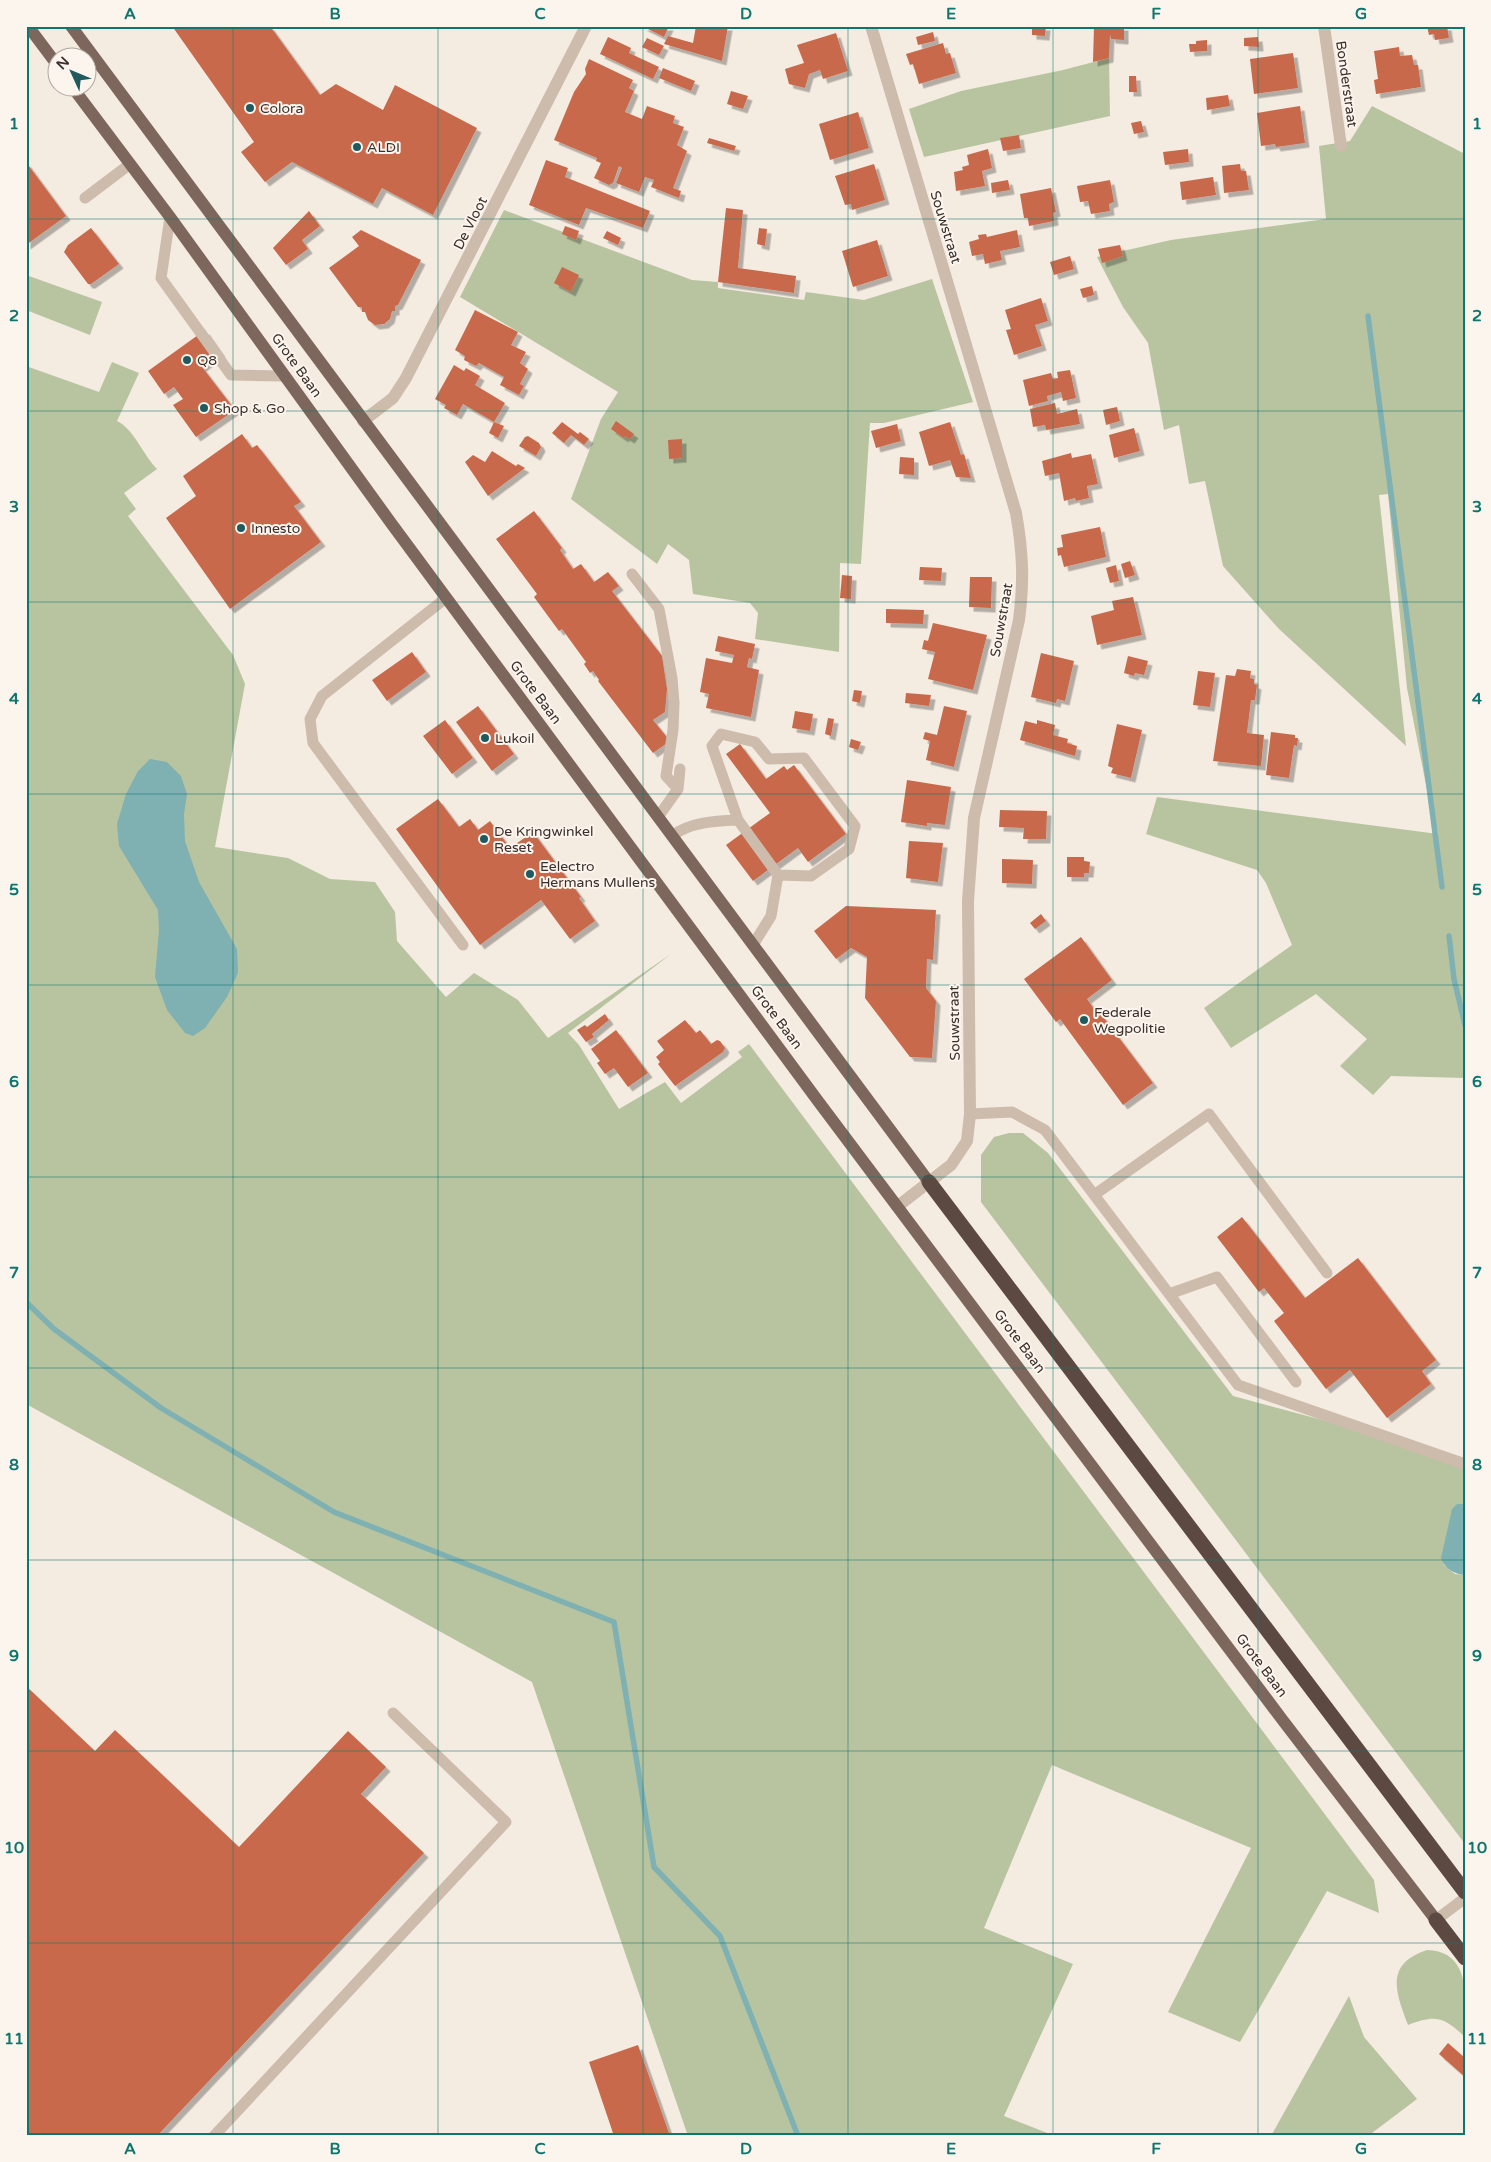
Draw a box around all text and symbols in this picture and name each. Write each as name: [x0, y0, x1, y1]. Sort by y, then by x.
text: A: [124, 4, 136, 24]
text: B: [329, 4, 341, 24]
text: C: [534, 4, 546, 24]
text: D: [740, 4, 752, 24]
text: E: [946, 4, 956, 24]
text: F: [1151, 4, 1161, 24]
text: G: [1355, 4, 1367, 24]
street label: Bonderstraat: [1332, 40, 1361, 129]
north arrow: [48, 48, 98, 98]
text: N: [53, 53, 73, 73]
place label: Colora: [260, 100, 303, 117]
marker: Colora: [244, 102, 256, 114]
text: 1: [9, 114, 19, 134]
text: 1: [1472, 114, 1482, 134]
place label: ALDI: [367, 139, 400, 156]
marker: ALDI: [351, 141, 363, 153]
street label: Souwstraat: [926, 189, 965, 266]
street label: De Vloot: [450, 193, 491, 253]
text: 2: [9, 306, 19, 326]
text: 2: [1472, 306, 1482, 326]
street label: Grote Baan: [268, 330, 326, 401]
place label: Q8: [197, 352, 217, 369]
marker: Q8: [181, 354, 193, 366]
place label: Shop & Go: [214, 400, 285, 417]
marker: Shop & Go: [198, 402, 210, 414]
text: 3: [9, 497, 19, 517]
text: 3: [1472, 497, 1482, 517]
place label: Innesto: [251, 520, 300, 537]
marker: Innesto: [235, 522, 247, 534]
street label: Souwstraat: [987, 581, 1016, 659]
street label: Grote Baan: [506, 657, 565, 727]
text: 4: [9, 689, 19, 709]
text: 4: [1472, 689, 1482, 709]
place label: Lukoil: [495, 730, 535, 747]
marker: Lukoil: [479, 732, 491, 744]
place label: De Kringwinkel Reset: [494, 823, 593, 856]
marker: De Kringwinkel Reset: [478, 833, 490, 845]
place label: Eelectro Hermans Mullens: [540, 858, 656, 891]
marker: Eelectro Hermans Mullens: [524, 868, 536, 880]
text: 5: [9, 880, 19, 900]
text: 5: [1472, 880, 1482, 900]
street label: Grote Baan: [747, 982, 806, 1052]
street label: Souwstraat: [945, 985, 964, 1061]
place label: Federale Wegpolitie: [1094, 1004, 1165, 1037]
marker: Federale Wegpolitie: [1078, 1014, 1090, 1026]
text: 6: [9, 1072, 19, 1092]
text: 6: [1472, 1072, 1482, 1092]
text: 7: [9, 1263, 19, 1283]
text: 7: [1472, 1263, 1482, 1283]
street label: Grote Baan: [990, 1306, 1049, 1376]
text: 8: [9, 1455, 19, 1475]
text: 8: [1472, 1455, 1482, 1475]
street label: Grote Baan: [1232, 1630, 1291, 1700]
text: 9: [9, 1646, 19, 1666]
text: 9: [1472, 1646, 1482, 1666]
text: 10: [4, 1838, 24, 1858]
text: 10: [1467, 1838, 1487, 1858]
text: 11: [4, 2029, 24, 2049]
text: 11: [1467, 2029, 1487, 2049]
text: A: [124, 2139, 136, 2159]
text: B: [329, 2139, 341, 2159]
text: C: [534, 2139, 546, 2159]
text: D: [740, 2139, 752, 2159]
text: E: [946, 2139, 956, 2159]
text: F: [1151, 2139, 1161, 2159]
text: G: [1355, 2139, 1367, 2159]

